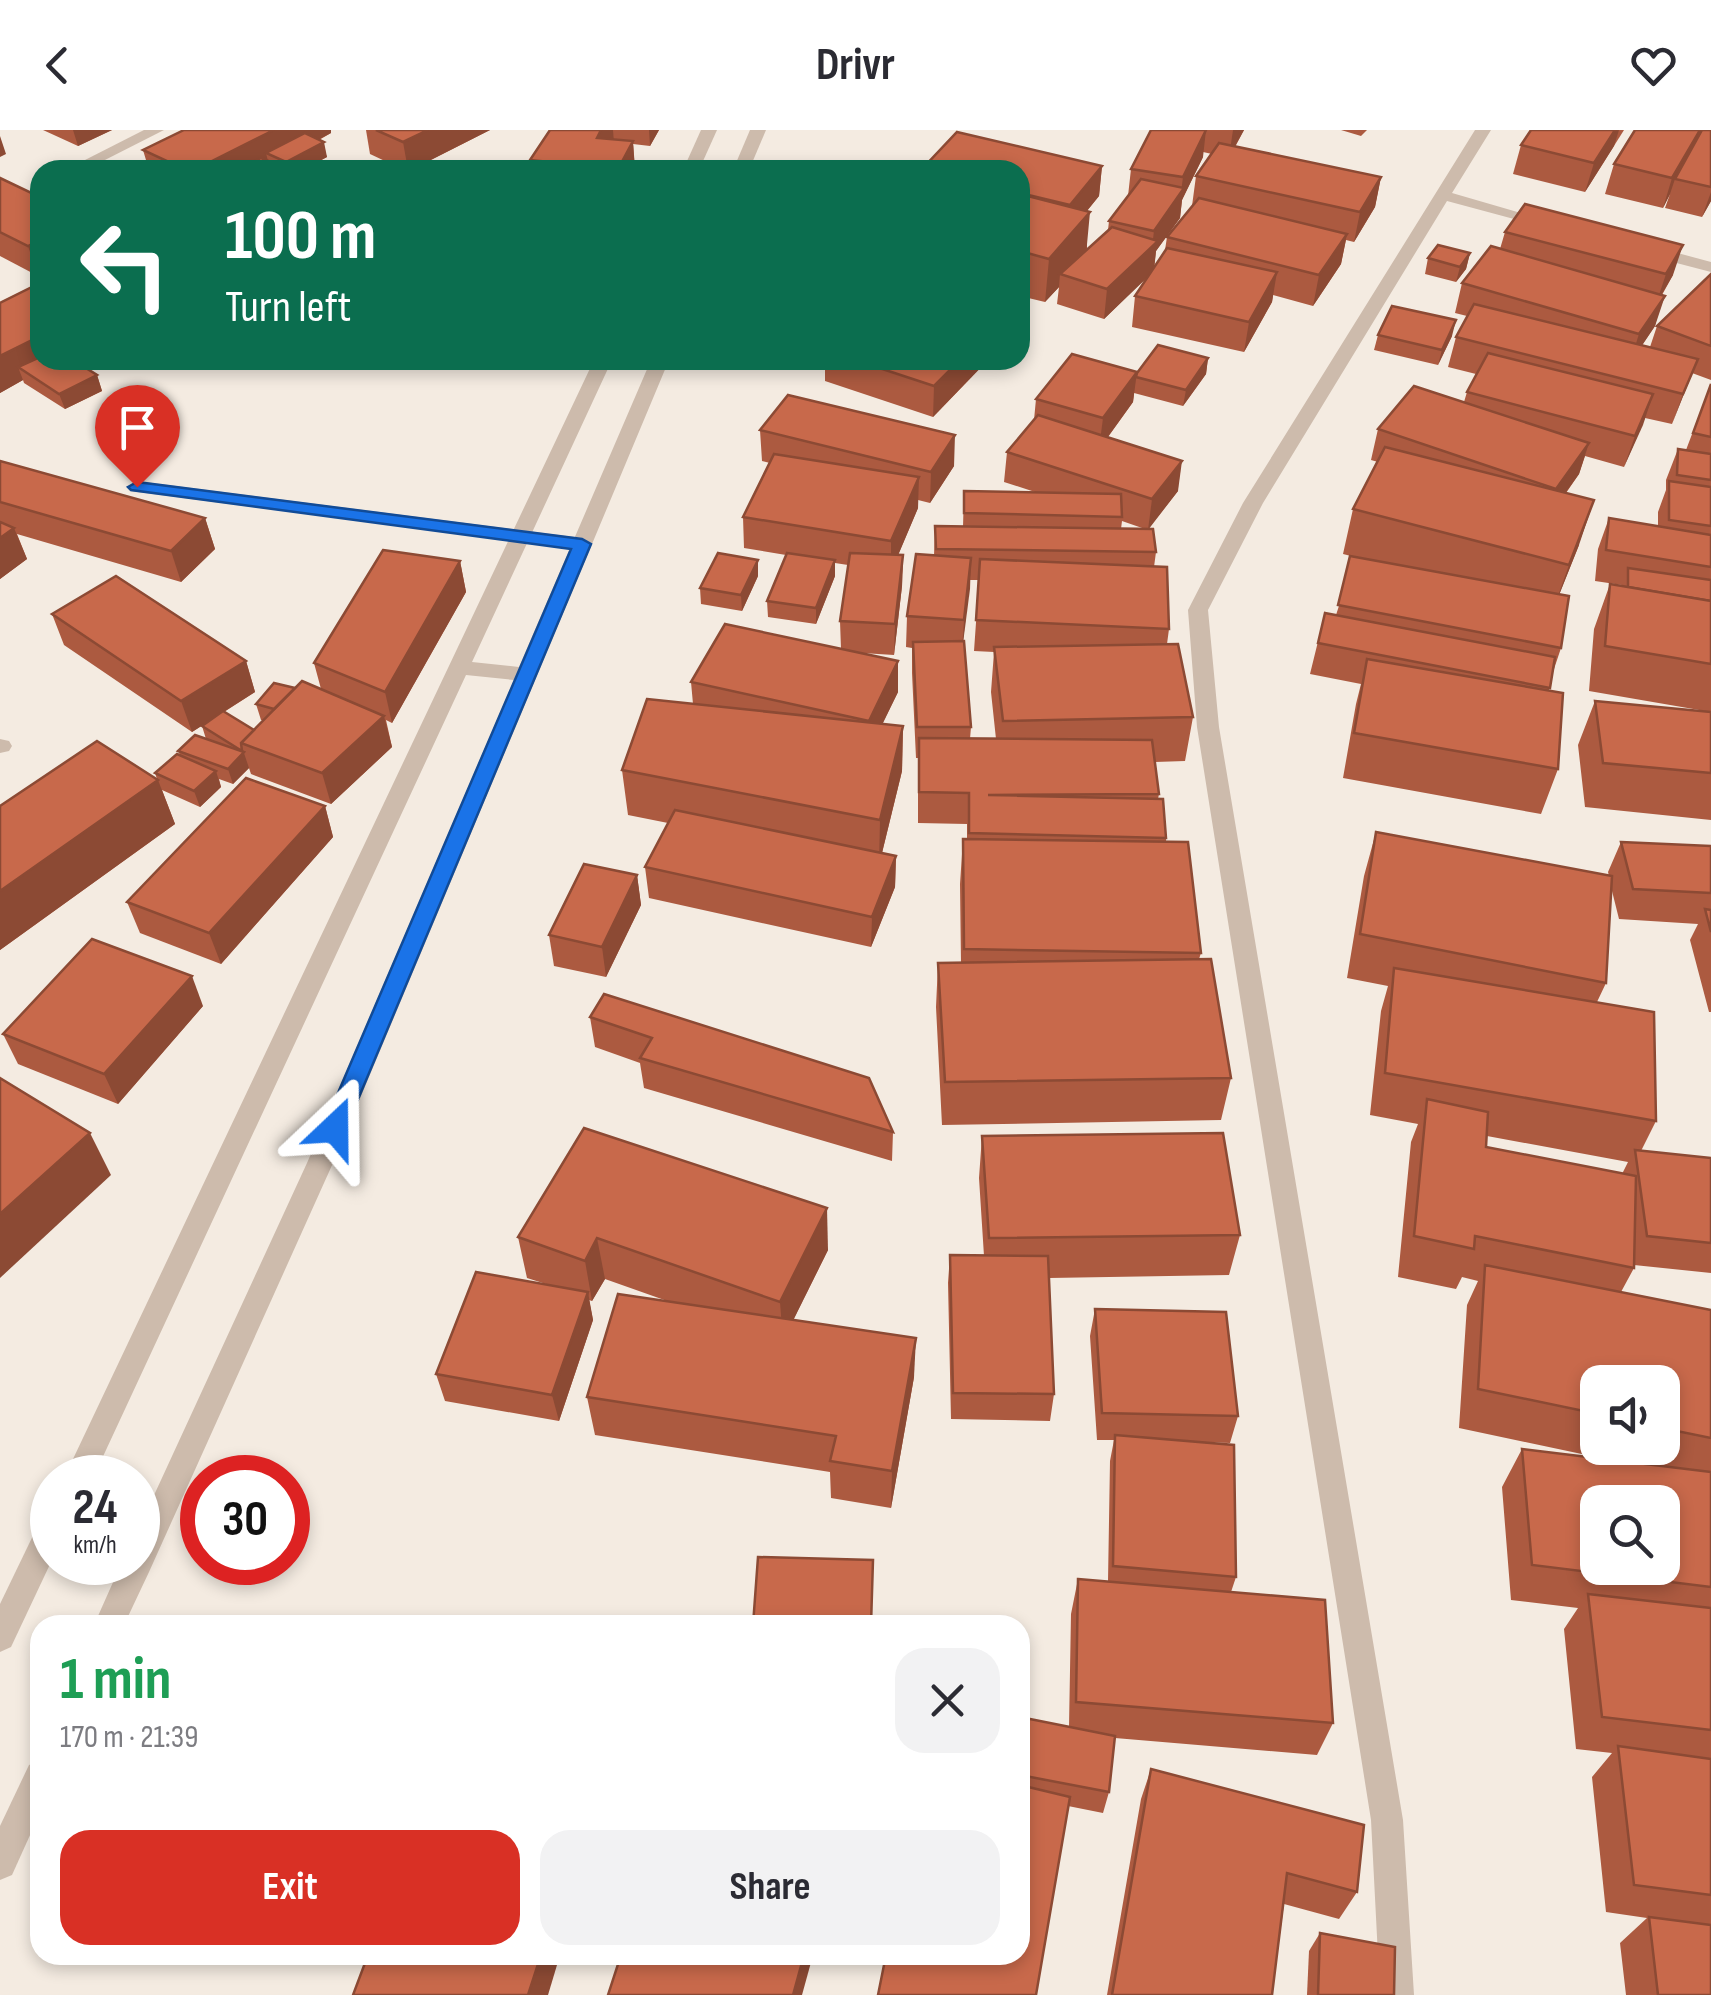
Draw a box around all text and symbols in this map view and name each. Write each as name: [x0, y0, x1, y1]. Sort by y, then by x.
icon: back: [30, 38, 85, 93]
text: Drivr: [816, 38, 895, 93]
icon: heart: [1626, 38, 1681, 93]
text: 100 m: [225, 195, 376, 279]
icon: left: [60, 200, 190, 330]
text: Turn left: [225, 280, 351, 335]
pin: [95, 385, 180, 488]
icon: arrive: [110, 400, 165, 455]
position arrow: [283, 1076, 387, 1180]
map controls: [1580, 1365, 1680, 1585]
button: sound: [1580, 1365, 1680, 1465]
speed limit sign: 30: [180, 1455, 310, 1585]
text: 24: [73, 1478, 117, 1538]
button: search: [1580, 1485, 1680, 1585]
text: km/h: [73, 1530, 117, 1561]
text: 1 min: [60, 1644, 172, 1716]
button: close: [895, 1648, 1000, 1753]
text: 170 m · 21:39: [60, 1718, 198, 1757]
button: Exit: [60, 1830, 520, 1945]
button: Share: [540, 1830, 1000, 1945]

